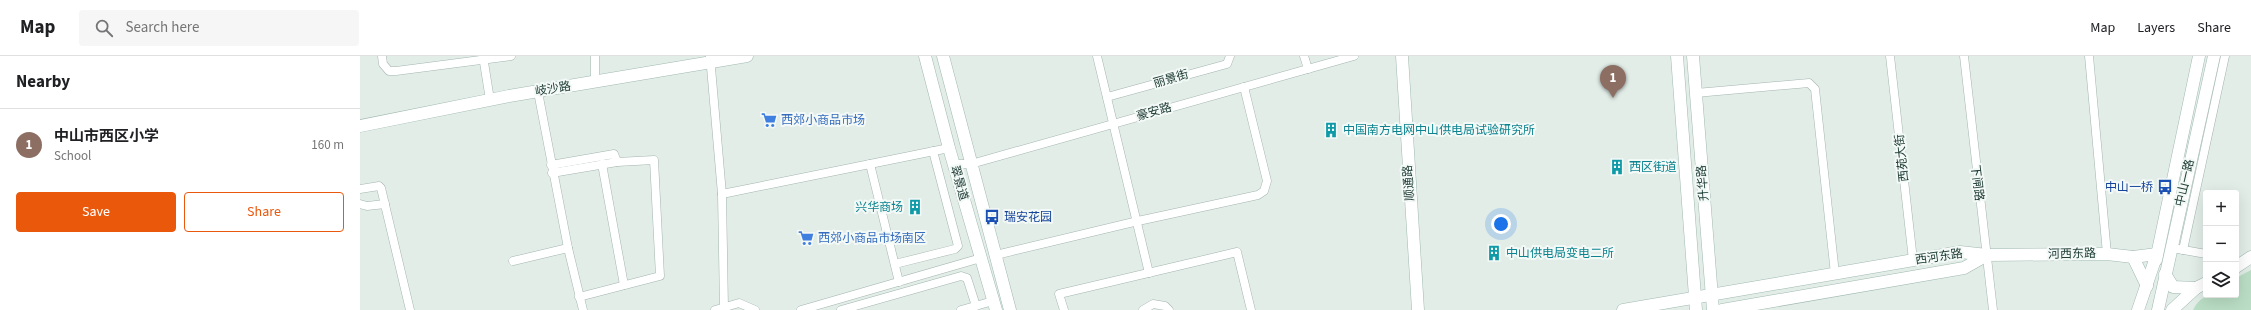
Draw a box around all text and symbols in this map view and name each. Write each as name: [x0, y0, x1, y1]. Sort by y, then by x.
search box: [79, 10, 359, 46]
text: Map: [20, 14, 55, 41]
icon: search: [93, 17, 115, 39]
text: Search here: [125, 17, 199, 38]
text: Map: [2090, 18, 2115, 38]
text: Layers: [2137, 18, 2175, 38]
text: Share: [2197, 18, 2231, 38]
pin: 1: [1600, 65, 1626, 98]
street label: 丽景街: [1151, 66, 1191, 92]
text: Nearby: [16, 70, 70, 94]
street label: 岐沙路: [534, 78, 572, 100]
street label: 豪安路: [1134, 99, 1174, 125]
supermarket icon: 西郊小商品市场: [760, 111, 778, 129]
place label: 西郊小商品市场: [781, 112, 865, 129]
building icon: 中国南方电网中山供电局试验研究所: [1322, 121, 1340, 139]
place label: 中国南方电网中山供电局试验研究所: [1343, 122, 1535, 139]
text: 中山市西区小学: [54, 126, 159, 147]
street label: 西苑大街: [1891, 133, 1913, 183]
text: 1: [26, 136, 32, 154]
text: 160 m: [311, 136, 344, 154]
text: School: [54, 147, 91, 165]
building icon: 西区街道: [1608, 158, 1626, 176]
street label: 中山一路: [2171, 158, 2199, 208]
place label: 西区街道: [1629, 159, 1677, 176]
street label: 翠景道: [946, 163, 972, 203]
street label: 顺通路: [1399, 164, 1419, 202]
street label: 升华路: [1693, 164, 1713, 202]
street label: 下闸路: [1966, 164, 1988, 202]
bus stop icon: 中山一桥: [2156, 178, 2174, 196]
place label: 中山一桥: [2105, 179, 2153, 196]
map controls: [2203, 190, 2239, 298]
button: +: [2203, 190, 2239, 226]
button: Save: [16, 192, 176, 232]
button: Share: [184, 192, 344, 232]
building icon: 兴华商场: [906, 198, 924, 216]
place label: 兴华商场: [855, 199, 903, 216]
bus stop icon: 瑞安花园: [983, 208, 1001, 226]
place label: 瑞安花园: [1004, 209, 1052, 226]
your location: [1491, 214, 1511, 234]
button: −: [2203, 226, 2239, 262]
supermarket icon: 西郊小商品市场南区: [797, 229, 815, 247]
place label: 西郊小商品市场南区: [818, 230, 926, 247]
building icon: 中山供电局变电二所: [1485, 244, 1503, 262]
place label: 中山供电局变电二所: [1506, 245, 1614, 262]
street label: 西河东路: [1914, 245, 1964, 269]
street label: 河西东路: [2048, 245, 2096, 263]
button: layers: [2203, 262, 2239, 298]

